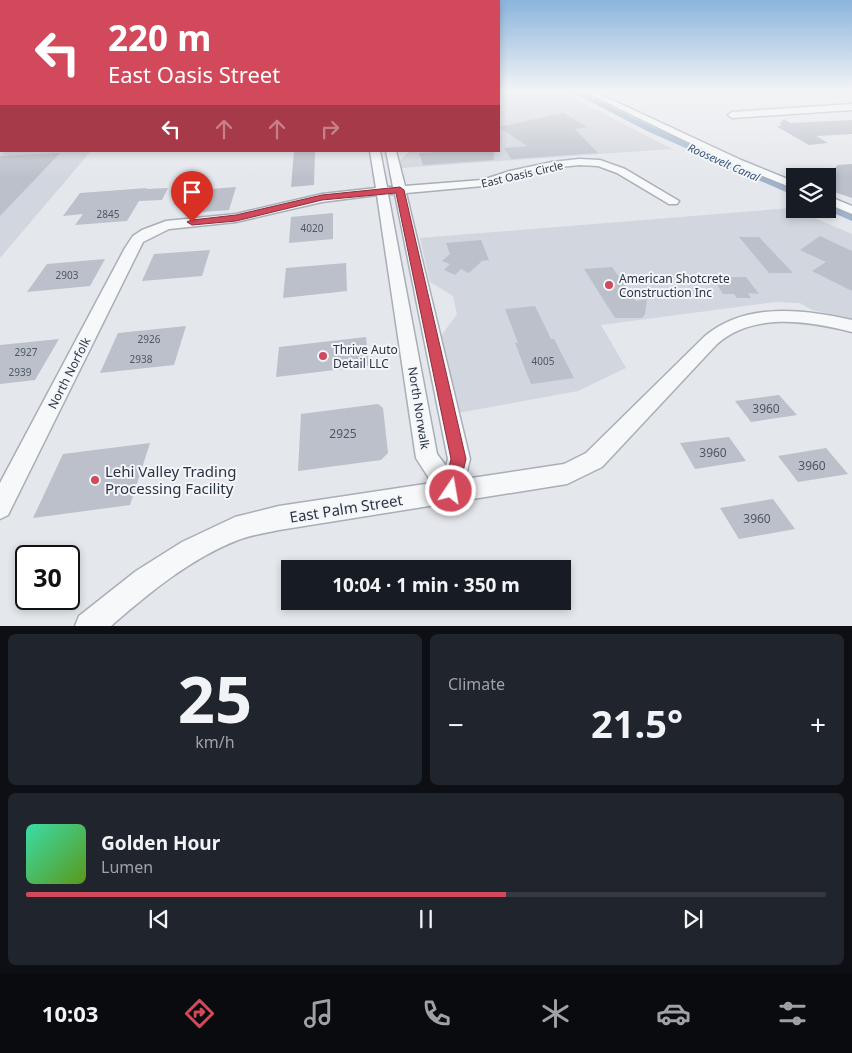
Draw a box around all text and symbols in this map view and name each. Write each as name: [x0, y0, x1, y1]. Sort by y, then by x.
text: 220 m: [108, 14, 211, 61]
icon: left: [25, 20, 90, 85]
text: East Oasis Street: [108, 59, 280, 89]
icon: left: [157, 115, 185, 143]
icon: ahead: [210, 115, 238, 143]
icon: ahead: [263, 115, 291, 143]
icon: right: [316, 115, 344, 143]
water label: Roosevelt Canal: [686, 140, 763, 185]
street label: East Oasis Circle: [479, 157, 565, 191]
map controls: [786, 168, 836, 218]
button: layers: [786, 168, 836, 218]
pin: [171, 171, 213, 222]
icon: arrive: [178, 178, 206, 206]
house number: 2845: [97, 207, 120, 221]
house number: 4020: [301, 221, 324, 235]
house number: 2903: [56, 268, 79, 282]
place label: American Shotcrete Construction Inc: [619, 270, 730, 301]
marker: American Shotcrete Construction Inc: [603, 279, 615, 291]
house number: 2926: [138, 332, 161, 346]
street label: North Norfolk: [44, 334, 95, 412]
place label: Thrive Auto Detail LLC: [333, 341, 398, 372]
house number: 2927: [15, 345, 38, 359]
marker: Thrive Auto Detail LLC: [317, 350, 329, 362]
house number: 2938: [130, 352, 153, 366]
house number: 4005: [532, 354, 555, 368]
house number: 2939: [9, 365, 32, 379]
street label: North Norwalk: [404, 366, 434, 451]
house number: 3960: [752, 400, 780, 417]
house number: 2925: [329, 425, 357, 442]
house number: 3960: [699, 444, 727, 461]
house number: 3960: [798, 457, 826, 474]
place label: Lehi Valley Trading Processing Facility: [105, 461, 236, 498]
position arrow: [424, 464, 476, 516]
marker: Lehi Valley Trading Processing Facility: [89, 474, 101, 486]
street label: East Palm Street: [288, 489, 405, 527]
house number: 3960: [743, 510, 771, 527]
speed limit sign: 30: [15, 545, 80, 610]
text: 10:04 · 1 min · 350 m: [332, 572, 520, 598]
text: 25: [178, 654, 252, 742]
text: Climate: [448, 673, 505, 695]
text: 21.5°: [591, 697, 683, 749]
text: −: [448, 705, 464, 743]
text: +: [810, 705, 826, 743]
text: km/h: [195, 731, 235, 753]
text: Golden Hour: [101, 830, 220, 856]
text: Lumen: [101, 856, 153, 878]
icon: previous: [145, 905, 173, 933]
icon: pause: [412, 905, 440, 933]
icon: next: [679, 905, 707, 933]
icon: directions: [182, 996, 217, 1031]
icon: music: [301, 996, 336, 1031]
icon: phone: [419, 996, 454, 1031]
icon: climate: [538, 996, 573, 1031]
icon: car: [656, 996, 691, 1031]
icon: filters: [775, 996, 810, 1031]
text: 10:03: [42, 998, 98, 1028]

